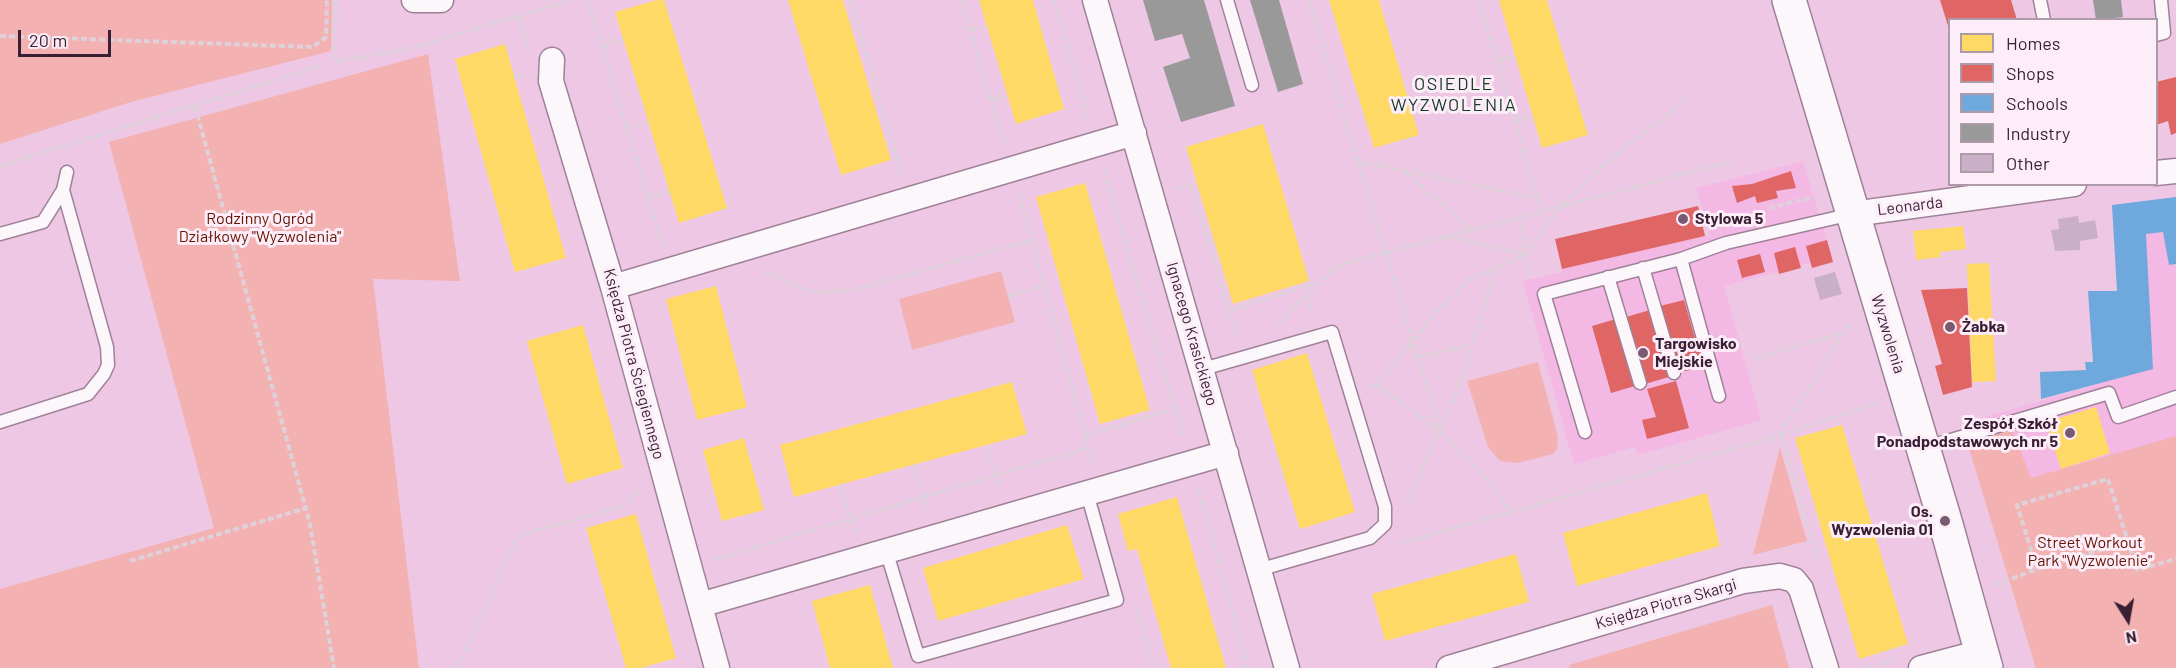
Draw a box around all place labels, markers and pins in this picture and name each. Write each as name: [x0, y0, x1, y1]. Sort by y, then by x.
place label: Stylowa 5: [1695, 209, 1763, 229]
marker: Stylowa 5: [1676, 212, 1690, 226]
place label: Żabka: [1962, 317, 2005, 337]
marker: Żabka: [1943, 320, 1957, 334]
place label: Targowisko Miejskie: [1655, 334, 1737, 372]
marker: Targowisko Miejskie: [1636, 346, 1650, 360]
place label: Zespół Szkół Ponadpodstawowych nr 5: [1877, 414, 2058, 452]
marker: Zespół Szkół Ponadpodstawowych nr 5: [2063, 426, 2077, 440]
place label: Os. Wyzwolenia 01: [1831, 502, 1933, 540]
marker: Os. Wyzwolenia 01: [1938, 514, 1952, 528]

